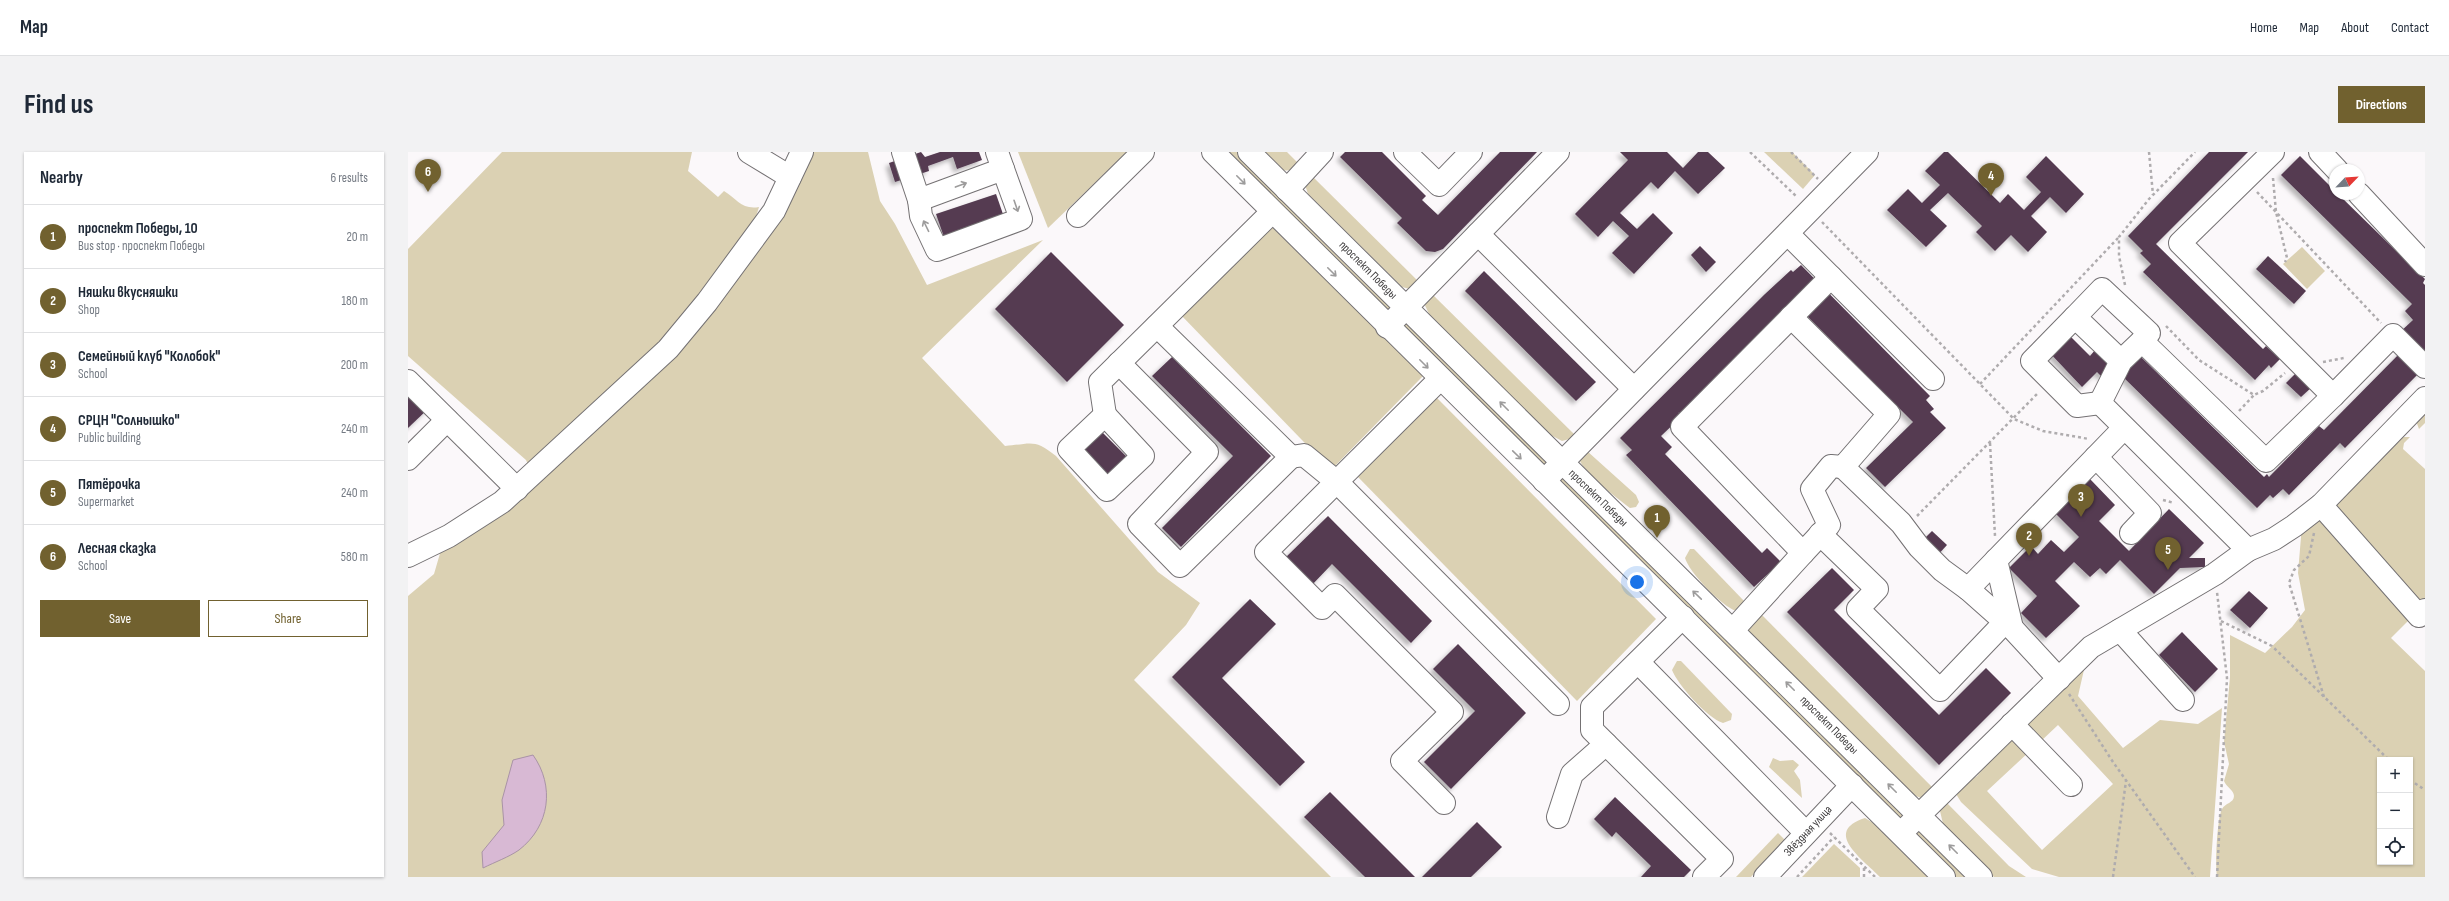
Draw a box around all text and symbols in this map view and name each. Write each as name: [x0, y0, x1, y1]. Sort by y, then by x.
text: Map: [20, 16, 48, 39]
text: Home: [2250, 19, 2278, 36]
text: Map: [2300, 19, 2319, 36]
text: About: [2341, 19, 2369, 36]
text: Contact: [2391, 19, 2429, 36]
button: Directions: [2338, 86, 2425, 123]
text: Find us: [24, 88, 93, 121]
pin: 6: [415, 159, 441, 192]
pin: 4: [1978, 163, 2004, 196]
north arrow: [2329, 164, 2365, 200]
text: Nearby: [40, 168, 83, 188]
text: 6 results: [330, 170, 368, 186]
one-way arrow: [1236, 175, 1246, 185]
one-way arrow: [955, 180, 967, 188]
one-way arrow: [1013, 199, 1020, 212]
text: проспект Победы, 10: [78, 219, 198, 238]
one-way arrow: [921, 220, 929, 232]
text: 1: [50, 229, 56, 245]
text: 20 m: [346, 229, 368, 245]
text: Bus stop · проспект Победы: [78, 238, 205, 254]
street label: проспект Победы: [1336, 238, 1400, 302]
one-way arrow: [1327, 267, 1337, 277]
text: Няшки вкусняшки: [78, 283, 178, 302]
text: 2: [50, 293, 56, 309]
text: 180 m: [342, 293, 368, 309]
text: Shop: [78, 302, 100, 318]
text: Семейный клуб "Колобок": [78, 347, 220, 366]
text: 3: [50, 357, 56, 373]
text: 200 m: [341, 357, 368, 373]
one-way arrow: [1419, 359, 1429, 369]
text: School: [78, 366, 108, 382]
one-way arrow: [1499, 401, 1509, 411]
text: СРЦН "Солнышко": [78, 411, 180, 430]
text: 4: [50, 421, 56, 437]
text: 240 m: [341, 421, 368, 437]
text: Public building: [78, 430, 141, 446]
one-way arrow: [1512, 450, 1522, 459]
street label: проспект Победы: [1565, 466, 1631, 530]
text: Пятёрочка: [78, 475, 140, 494]
pin: 3: [2068, 484, 2094, 517]
text: 5: [50, 485, 56, 501]
text: 240 m: [341, 485, 368, 501]
text: Supermarket: [78, 494, 134, 510]
pin: 1: [1644, 505, 1670, 538]
pin: 2: [2016, 523, 2042, 556]
pin: 5: [2155, 537, 2181, 570]
text: Лесная сказка: [78, 539, 156, 558]
text: 6: [50, 549, 56, 565]
text: 580 m: [341, 549, 368, 565]
text: School: [78, 558, 108, 574]
your location: [1627, 572, 1647, 592]
one-way arrow: [1692, 590, 1702, 600]
button: Save: [40, 600, 200, 637]
button: Share: [208, 600, 368, 637]
one-way arrow: [1785, 681, 1795, 691]
street label: проспект Победы: [1797, 693, 1861, 757]
map controls: [2377, 757, 2413, 865]
button: +: [2377, 757, 2413, 793]
one-way arrow: [1887, 783, 1897, 793]
button: −: [2377, 793, 2413, 829]
street label: Звёздная улица: [1781, 802, 1836, 860]
button: locate: [2377, 829, 2413, 865]
one-way arrow: [1948, 844, 1958, 854]

